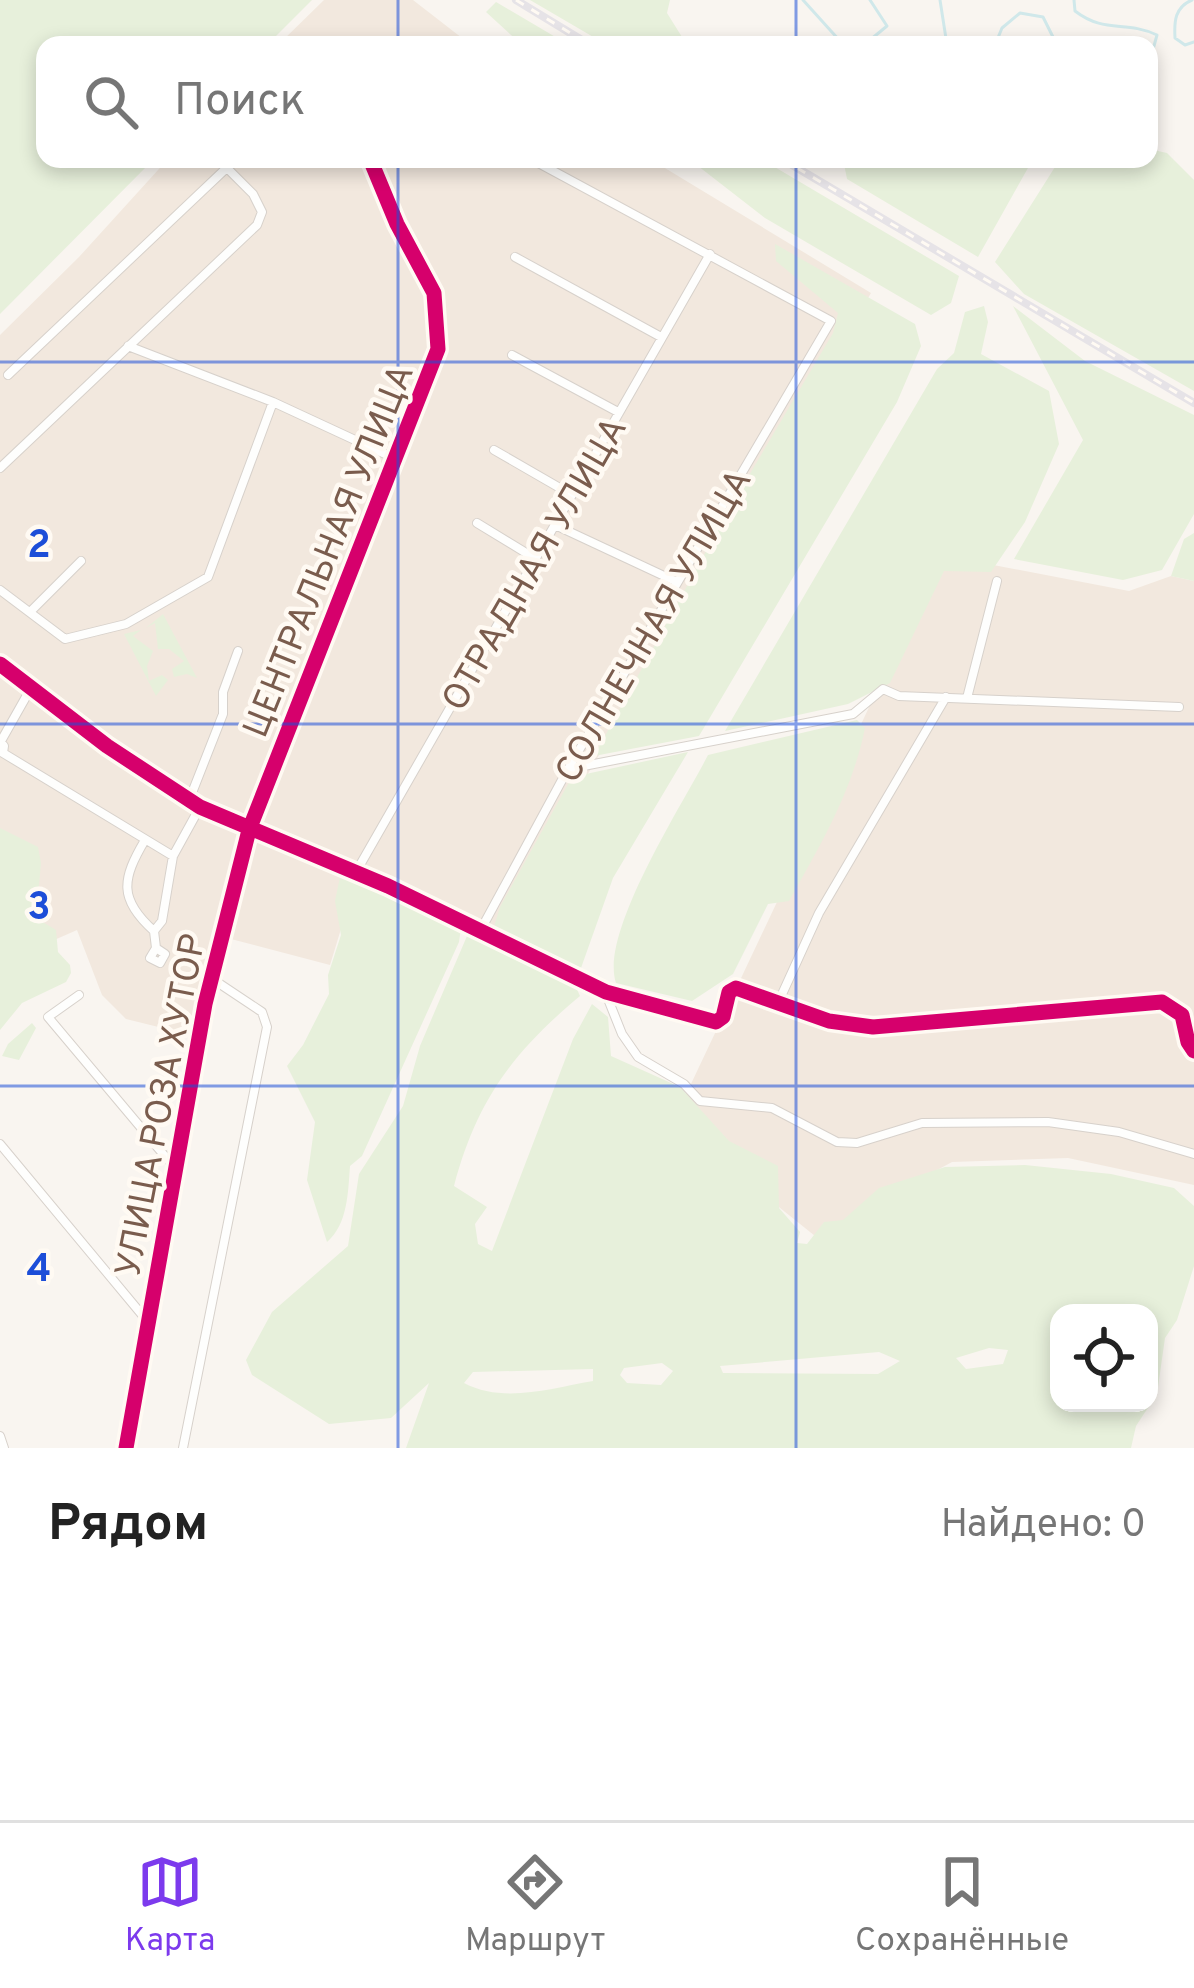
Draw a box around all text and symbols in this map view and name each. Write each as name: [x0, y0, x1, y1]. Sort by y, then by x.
search box: [36, 36, 1158, 168]
icon: search: [78, 69, 144, 135]
text: Поиск: [174, 74, 305, 131]
street label: ЦЕНТРАЛЬНАЯ УЛИЦА: [235, 358, 427, 745]
street label: ОТРАДНАЯ УЛИЦА: [434, 410, 639, 720]
street label: СОЛНЕЧНАЯ УЛИЦА: [547, 462, 764, 792]
text: 2: [27, 523, 51, 572]
text: 3: [27, 885, 51, 934]
street label: УЛИЦА РОЗА ХУТОР: [107, 930, 219, 1281]
text: 4: [26, 1247, 52, 1296]
map controls: [1050, 1304, 1158, 1412]
button: locate: [1050, 1304, 1158, 1412]
text: Рядом: [48, 1494, 208, 1559]
text: Найдено: 0: [941, 1502, 1146, 1551]
tab: Карта: [125, 1849, 215, 1963]
tab: Маршрут: [465, 1849, 605, 1963]
tab: Сохранённые: [855, 1849, 1069, 1963]

